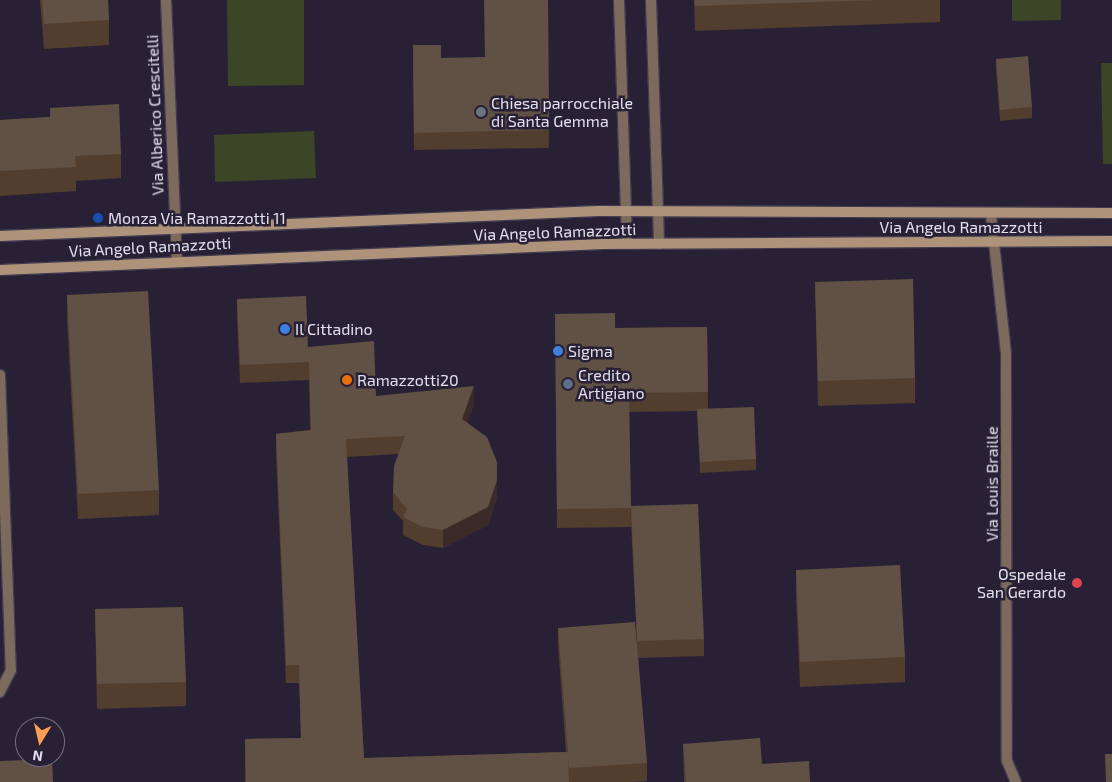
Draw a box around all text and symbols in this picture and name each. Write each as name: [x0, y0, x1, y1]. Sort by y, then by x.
street label: Via Alberico Crescitelli: [143, 34, 167, 196]
place label: Chiesa parrocchiale di Santa Gemma: [491, 93, 633, 131]
marker: Chiesa parrocchiale di Santa Gemma: [475, 106, 487, 118]
place label: Monza Via Ramazzotti 11: [108, 208, 286, 228]
marker: Monza Via Ramazzotti 11: [92, 212, 104, 224]
street label: Via Angelo Ramazzotti: [879, 217, 1043, 237]
street label: Via Angelo Ramazzotti: [473, 220, 637, 244]
street label: Via Angelo Ramazzotti: [68, 233, 232, 261]
place label: Il Cittadino: [295, 319, 373, 339]
marker: Il Cittadino: [279, 323, 291, 335]
place label: Sigma: [568, 341, 613, 361]
marker: Sigma: [552, 345, 564, 357]
place label: Credito Artigiano: [578, 365, 644, 403]
place label: Ramazzotti20: [357, 370, 459, 390]
marker: Ramazzotti20: [341, 374, 353, 386]
marker: Credito Artigiano: [562, 378, 574, 390]
street label: Via Louis Braille: [982, 426, 1002, 542]
place label: Ospedale San Gerardo: [977, 564, 1066, 602]
marker: Ospedale San Gerardo: [1070, 576, 1084, 590]
north arrow: [15, 717, 65, 767]
text: N: [31, 747, 44, 766]

